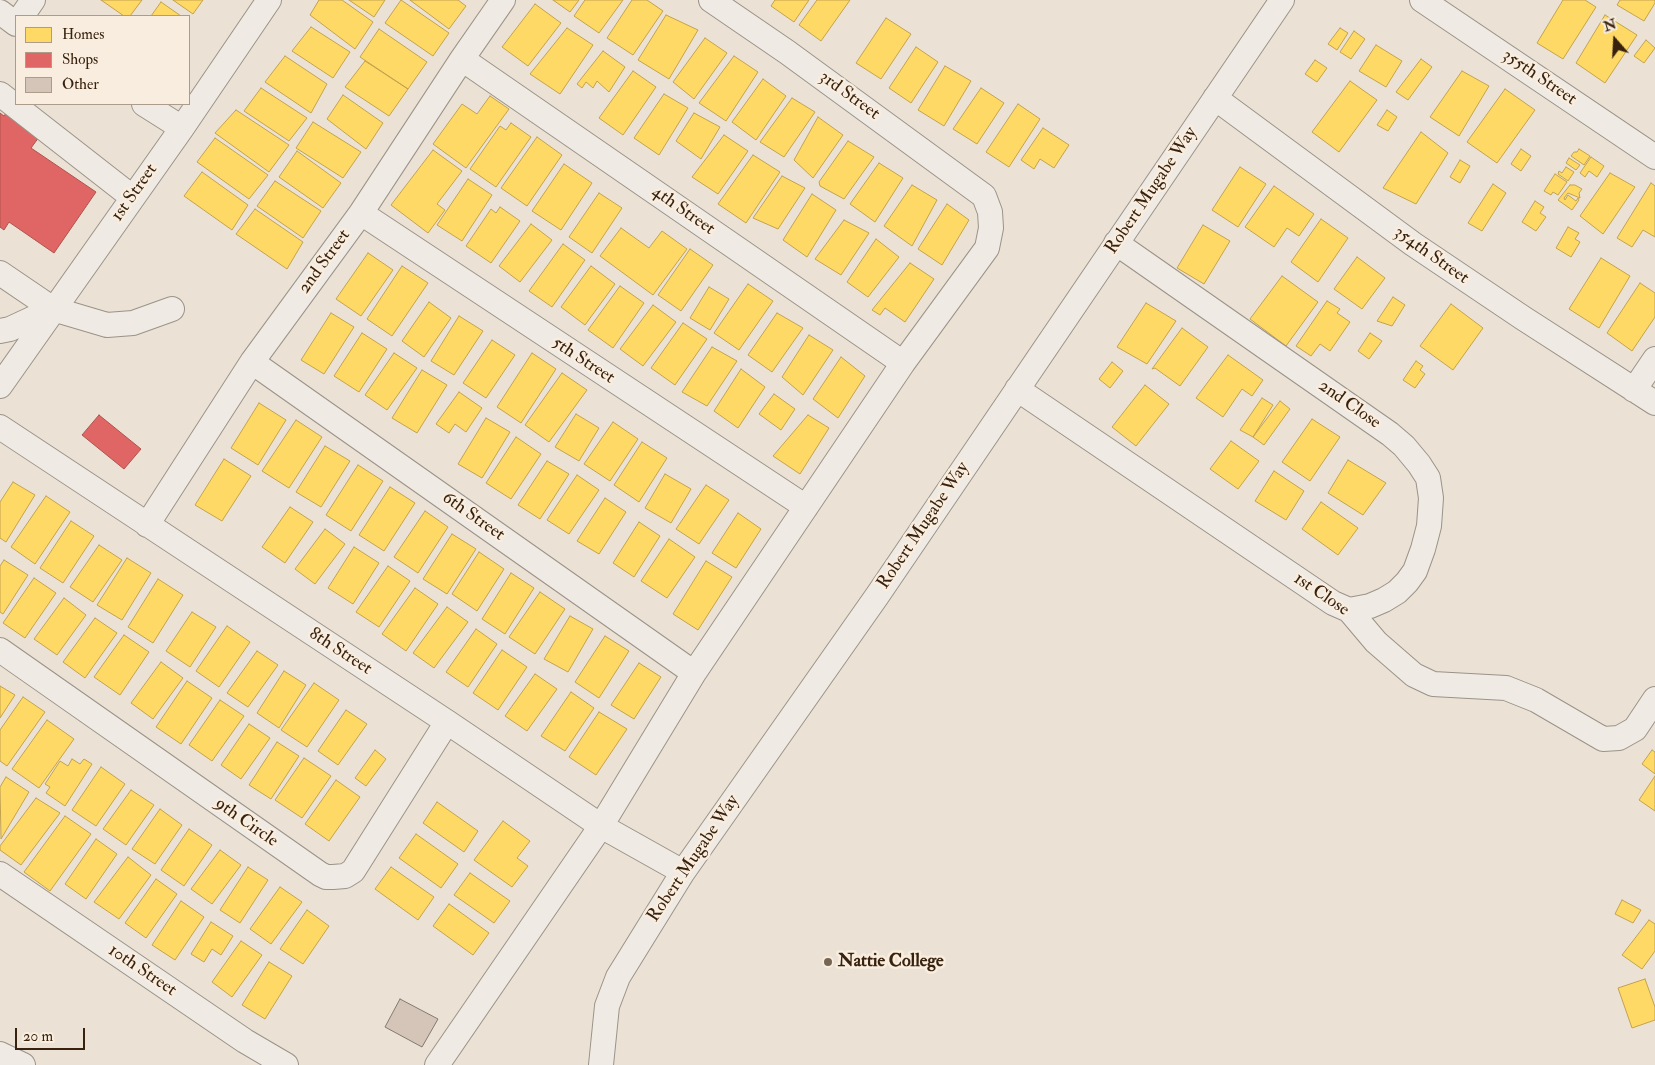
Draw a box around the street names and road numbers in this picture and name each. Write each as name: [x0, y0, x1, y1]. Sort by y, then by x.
street label: 355th Street: [1498, 45, 1580, 111]
street label: 3rd Street: [815, 67, 883, 125]
street label: Robert Mugabe Way: [1101, 123, 1203, 259]
street label: 1st Street: [107, 160, 163, 226]
street label: 4th Street: [647, 181, 719, 241]
street label: 354th Street: [1389, 222, 1473, 290]
street label: 2nd Street: [294, 226, 356, 298]
street label: 5th Street: [548, 333, 618, 389]
street label: 2nd Close: [1314, 376, 1384, 434]
street label: Robert Mugabe Way: [873, 458, 975, 594]
street label: 6th Street: [438, 488, 508, 546]
street label: 1st Close: [1289, 569, 1353, 621]
street label: 8th Street: [304, 624, 376, 680]
street label: Robert Mugabe Way: [643, 791, 745, 927]
street label: 9th Circle: [210, 793, 282, 853]
street label: 10th Street: [104, 940, 180, 1002]

